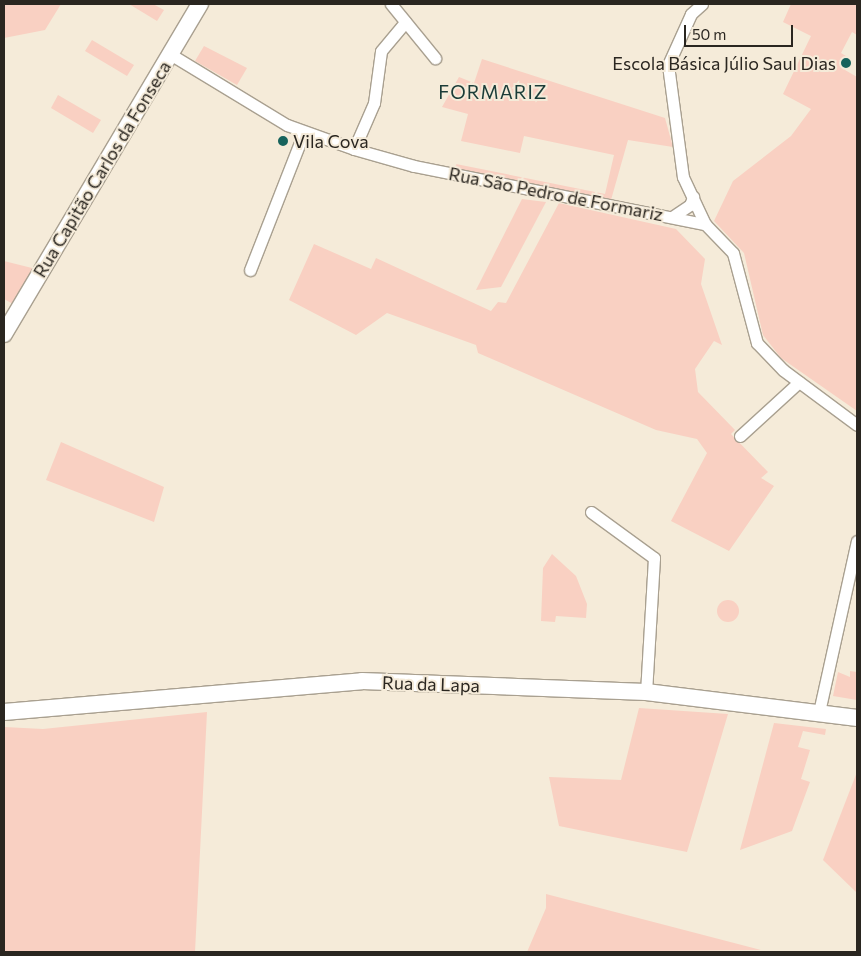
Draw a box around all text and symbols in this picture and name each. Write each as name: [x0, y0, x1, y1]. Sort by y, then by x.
scale bar: [686, 15, 795, 47]
text: 50 m: [692, 25, 726, 43]
place label: Escola Básica Júlio Saul Dias: [612, 52, 836, 74]
street label: Rua Capitão Carlos da Fonseca: [29, 57, 175, 281]
marker: Escola Básica Júlio Saul Dias: [840, 57, 852, 69]
district label: FORMARIZ: [437, 81, 549, 103]
place label: Vila Cova: [293, 130, 369, 152]
marker: Vila Cova: [277, 135, 289, 147]
street label: Rua São Pedro de Formariz: [447, 163, 665, 225]
street label: Rua da Lapa: [382, 671, 480, 697]

